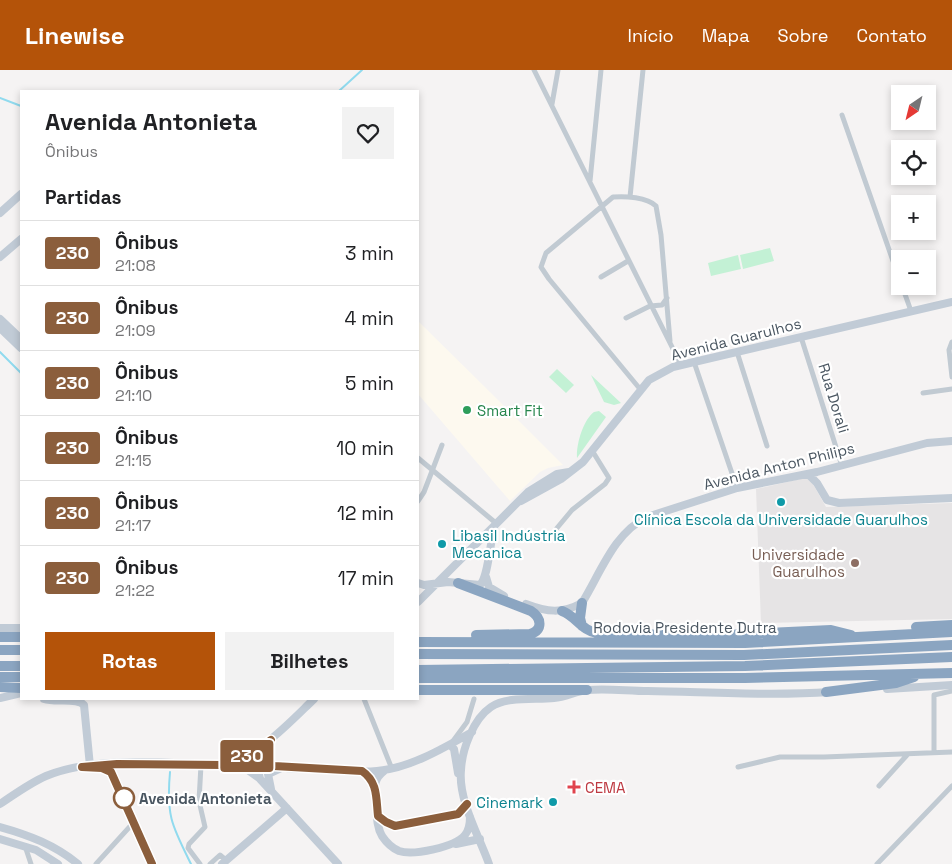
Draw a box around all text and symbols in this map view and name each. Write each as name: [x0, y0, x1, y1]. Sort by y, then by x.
text: Linewise: [25, 20, 125, 51]
text: Início: [628, 24, 674, 47]
text: Mapa: [702, 24, 750, 47]
text: Sobre: [778, 24, 828, 47]
text: Contato: [856, 24, 927, 47]
north arrow: [891, 85, 936, 130]
map controls: [891, 85, 936, 295]
text: Avenida Antonieta: [45, 106, 257, 137]
button: heart: [342, 107, 394, 159]
button: locate: [891, 140, 936, 185]
text: Ônibus: [45, 141, 98, 162]
text: Partidas: [45, 185, 122, 210]
button: +: [891, 195, 936, 240]
text: Ônibus: [115, 230, 178, 255]
text: 230: [56, 241, 89, 264]
text: 3 min: [345, 241, 394, 266]
button: −: [891, 250, 936, 295]
text: 21:08: [115, 255, 156, 276]
text: Ônibus: [115, 295, 178, 320]
text: 230: [56, 306, 89, 329]
text: 4 min: [345, 306, 394, 331]
street label: Avenida Guarulhos: [669, 314, 803, 364]
text: 21:09: [115, 320, 155, 341]
text: Ônibus: [115, 360, 178, 385]
street label: Rua Dorali: [814, 361, 854, 435]
text: 230: [56, 371, 89, 394]
text: 5 min: [345, 371, 394, 396]
text: 21:10: [115, 385, 152, 406]
place label: Smart Fit: [477, 401, 543, 420]
marker: Smart Fit: [461, 404, 473, 416]
text: Ônibus: [115, 425, 178, 450]
text: 230: [56, 436, 89, 459]
text: 10 min: [336, 436, 394, 461]
street label: Avenida Anton Philips: [702, 438, 857, 494]
text: 21:15: [115, 450, 152, 471]
text: Ônibus: [115, 490, 178, 515]
marker: Clínica Escola da Universidade Guarulhos: [775, 496, 787, 508]
text: 230: [56, 501, 89, 524]
text: 12 min: [337, 501, 394, 526]
place label: Clínica Escola da Universidade Guarulhos: [634, 510, 928, 529]
text: 21:17: [115, 515, 151, 536]
place label: Libasil Indústria Mecanica: [452, 526, 566, 562]
marker: Libasil Indústria Mecanica: [436, 538, 448, 550]
place label: Universidade Guarulhos: [752, 545, 845, 581]
text: Ônibus: [115, 555, 178, 580]
marker: Universidade Guarulhos: [849, 557, 861, 569]
text: 230: [56, 566, 89, 589]
text: 17 min: [338, 566, 394, 591]
text: 21:22: [115, 580, 155, 601]
street label: Rodovia Presidente Dutra: [593, 618, 777, 637]
button: Rotas: [45, 632, 215, 690]
button: Bilhetes: [225, 632, 394, 690]
line badge: 230: [218, 740, 276, 772]
text: 230: [230, 744, 264, 767]
place label: CEMA: [585, 778, 626, 797]
marker: CEMA: [567, 780, 581, 794]
marker: Avenida Antonieta: [113, 787, 135, 809]
place label: Avenida Antonieta: [139, 789, 272, 808]
place label: Cinemark: [476, 793, 543, 812]
marker: Cinemark: [547, 796, 559, 808]

